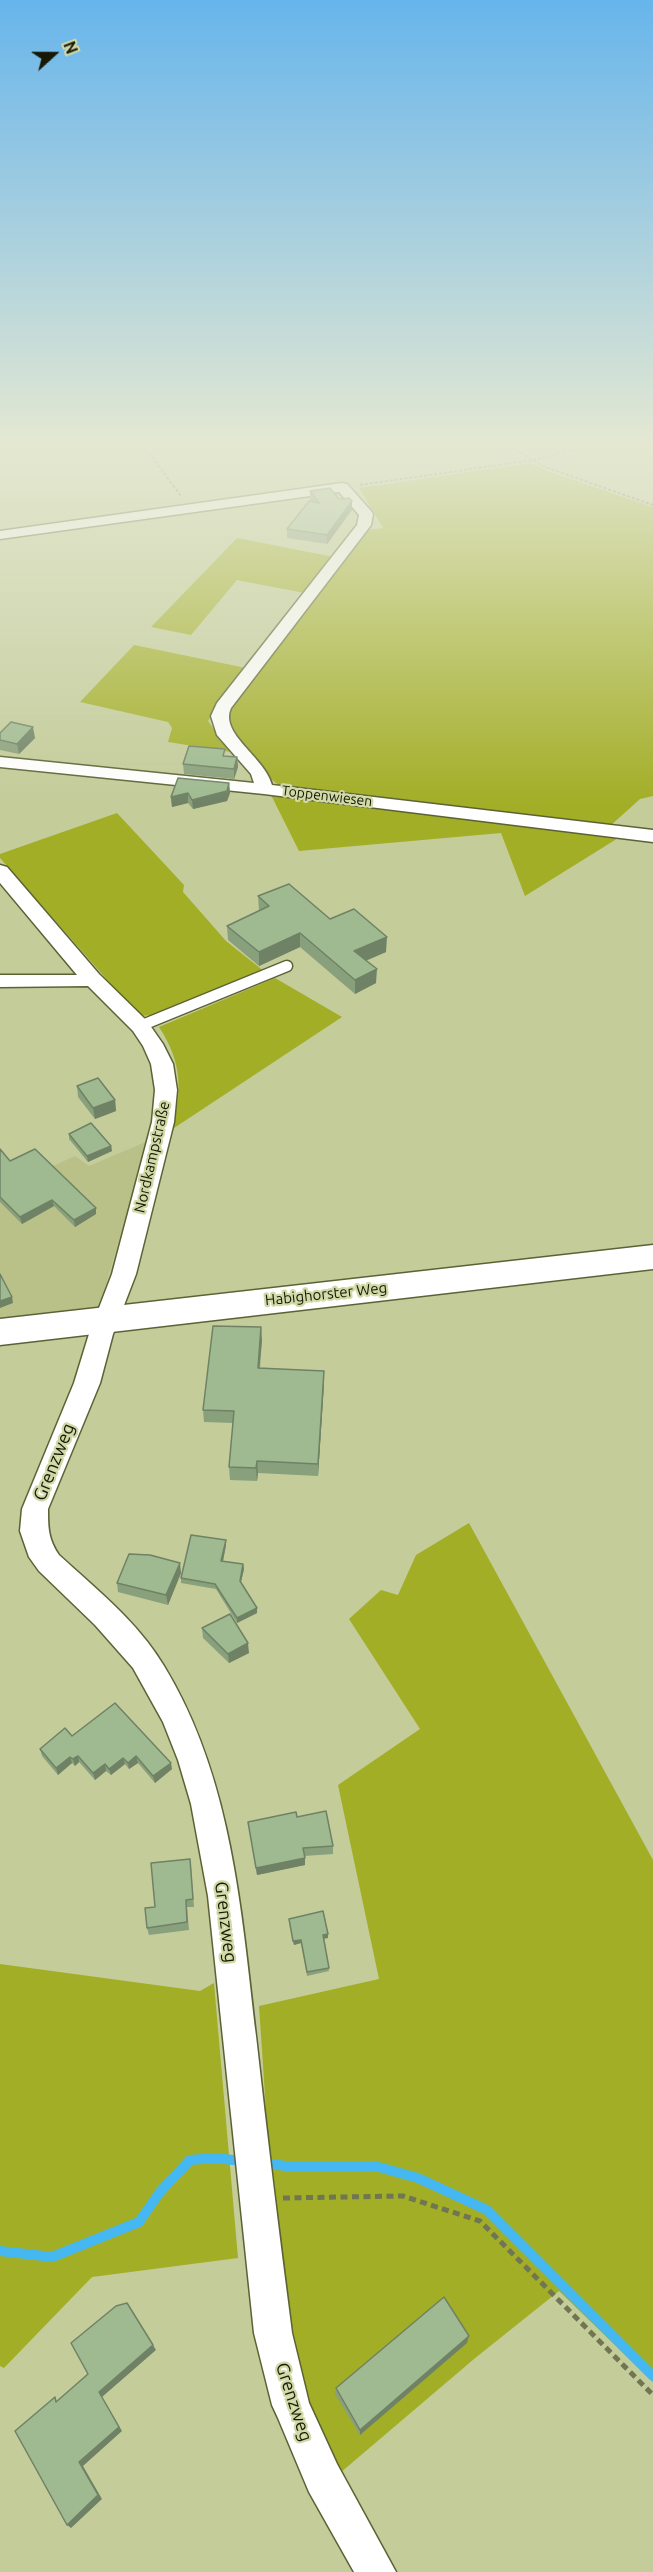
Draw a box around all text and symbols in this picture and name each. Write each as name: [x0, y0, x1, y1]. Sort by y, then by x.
north arrow: [24, 24, 84, 84]
text: N: [60, 39, 81, 56]
street label: Toppenwiesen: [281, 782, 373, 810]
street label: Nordkampstraße: [130, 1099, 174, 1215]
street label: Habighorster Weg: [264, 1279, 388, 1309]
street label: Grenzweg: [29, 1420, 79, 1504]
street label: Grenzweg: [210, 1880, 242, 1964]
street label: Grenzweg: [271, 2360, 317, 2444]

